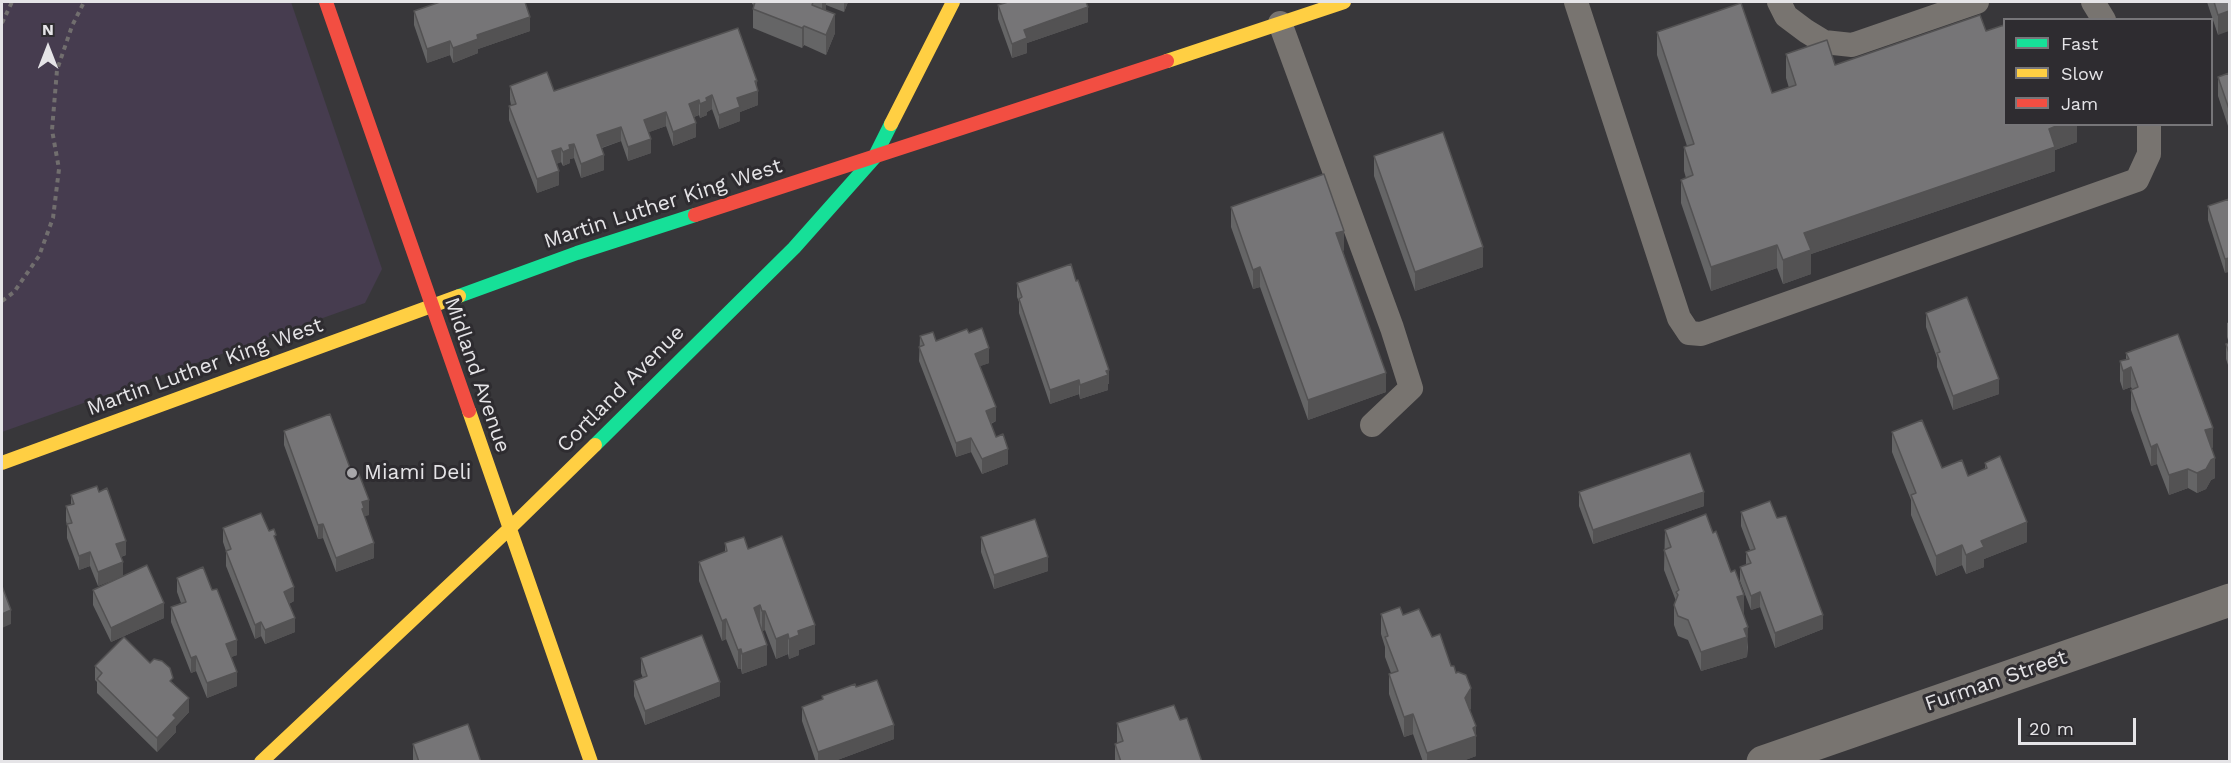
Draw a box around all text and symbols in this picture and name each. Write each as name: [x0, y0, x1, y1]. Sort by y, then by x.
north arrow: [18, 18, 78, 78]
legend: [2003, 18, 2213, 126]
text: N: [42, 20, 54, 39]
text: Fast: [2061, 33, 2098, 54]
text: Slow: [2061, 63, 2104, 84]
text: Jam: [2061, 93, 2098, 114]
street label: Martin Luther King West: [541, 154, 785, 254]
street label: Midland Avenue: [439, 294, 515, 456]
street label: Martin Luther King West: [84, 313, 326, 421]
street label: Cortland Avenue: [552, 320, 690, 458]
place label: Miami Deli: [364, 460, 471, 486]
marker: Miami Deli: [345, 466, 359, 480]
street label: Furman Street: [1922, 645, 2070, 717]
scale bar: [2021, 706, 2140, 744]
text: 20 m: [2029, 718, 2074, 739]

